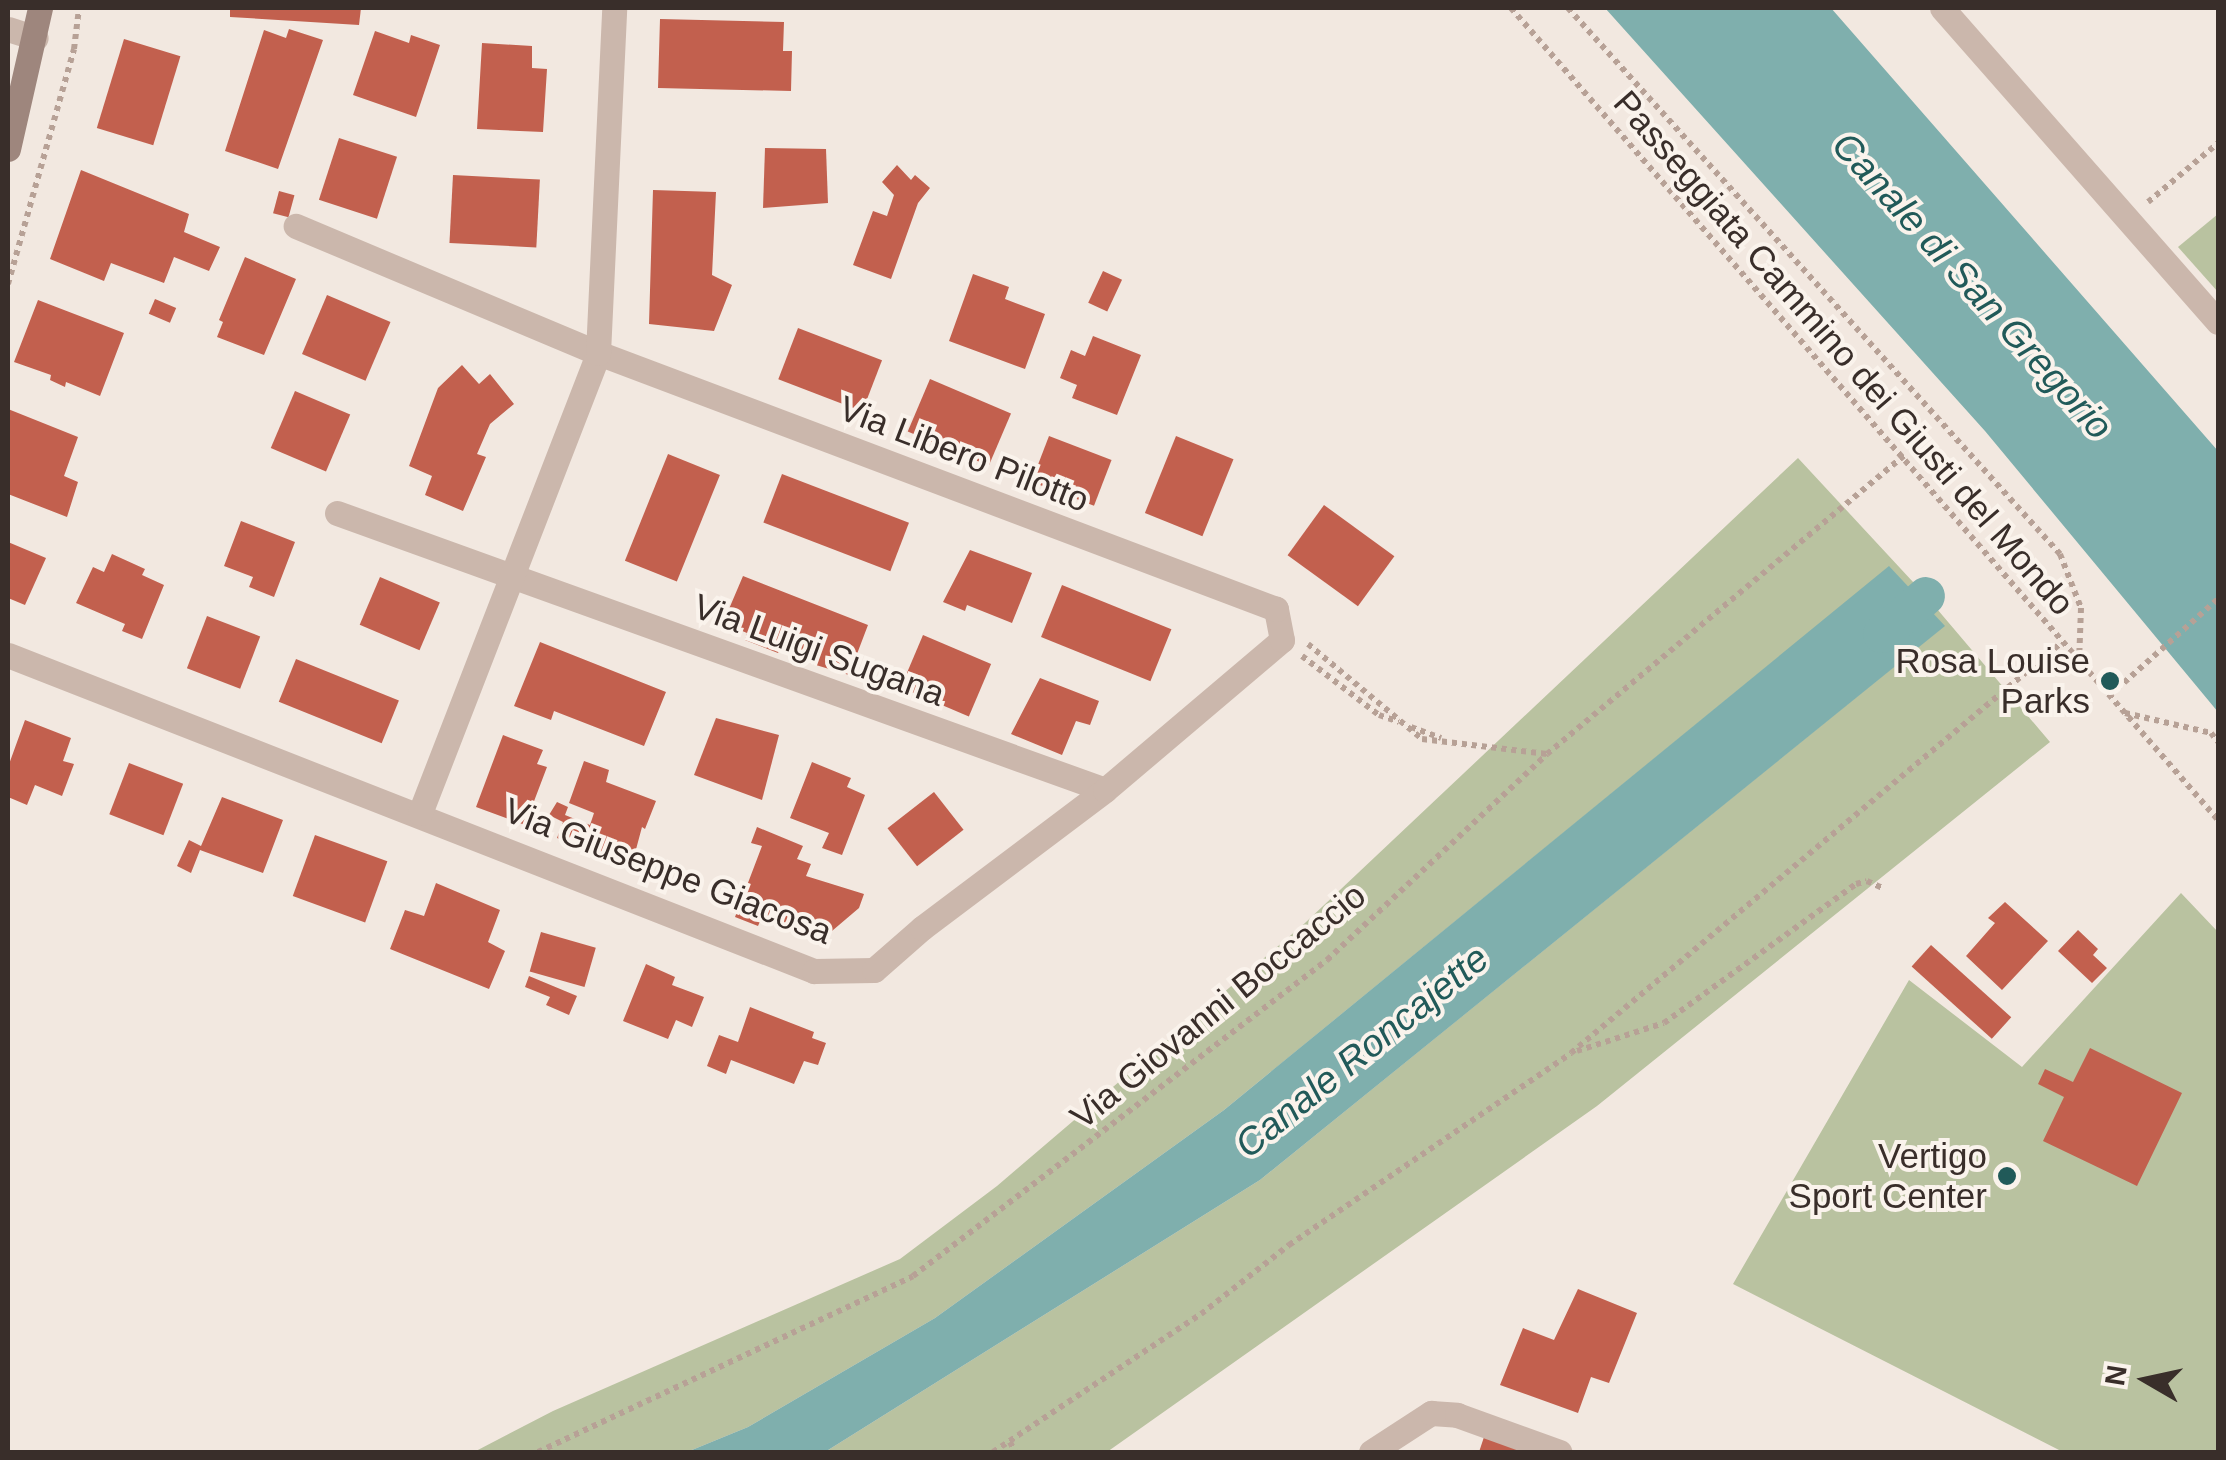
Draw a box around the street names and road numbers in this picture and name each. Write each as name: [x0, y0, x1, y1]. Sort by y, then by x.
street label: Passeggiata Cammino dei Giusti del Mondo: [1605, 82, 2083, 624]
street label: Via Libero Pilotto: [833, 387, 1095, 521]
street label: Via Luigi Sugana: [688, 585, 950, 715]
street label: Via Giuseppe Giacosa: [498, 789, 838, 953]
street label: Via Giovanni Boccaccio: [1062, 874, 1374, 1138]

